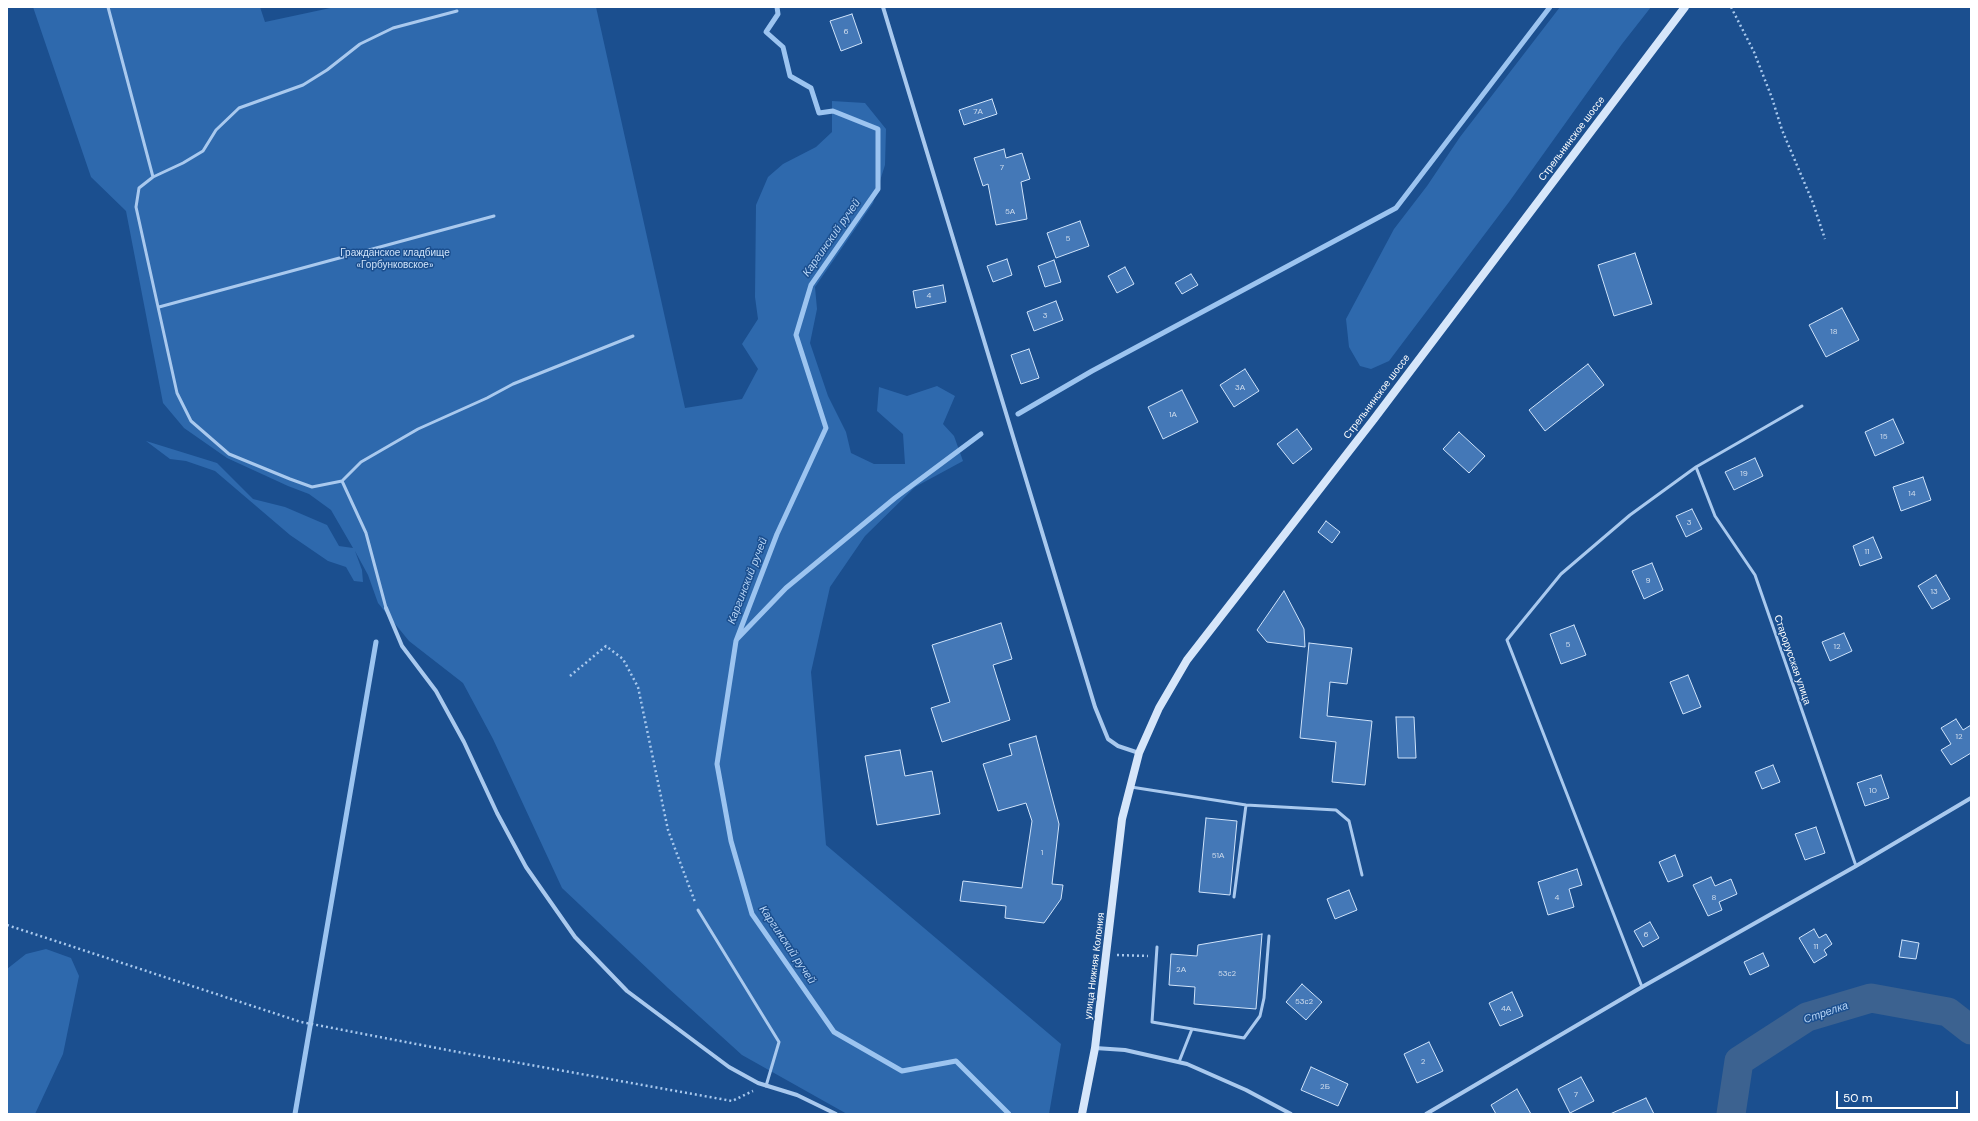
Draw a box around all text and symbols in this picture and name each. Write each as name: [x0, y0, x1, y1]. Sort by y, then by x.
house number: 6: [843, 27, 849, 37]
street label: Стрельнинское шоссе: [1536, 94, 1608, 184]
house number: 7А: [973, 107, 983, 117]
house number: 7: [1000, 163, 1004, 173]
water label: Каргинский ручей: [800, 197, 864, 279]
house number: 5А: [1005, 207, 1015, 217]
house number: 5: [1066, 234, 1070, 244]
park label: Гражданское кладбище «Горбунковское»: [340, 247, 450, 270]
house number: 4: [927, 291, 931, 301]
house number: 3: [1043, 311, 1047, 321]
house number: 18: [1830, 327, 1838, 337]
street label: Стрельнинское шоссе: [1341, 352, 1413, 442]
house number: 3А: [1235, 383, 1245, 393]
house number: 1А: [1169, 410, 1177, 420]
house number: 15: [1880, 432, 1888, 442]
house number: 19: [1740, 469, 1748, 479]
house number: 14: [1908, 489, 1916, 499]
house number: 3: [1687, 518, 1691, 528]
water label: Каргинский ручей: [725, 536, 771, 626]
house number: 11: [1865, 547, 1869, 557]
house number: 9: [1645, 576, 1651, 586]
house number: 13: [1930, 587, 1938, 597]
street label: Старорусская улица: [1771, 613, 1813, 707]
house number: 5: [1566, 640, 1570, 650]
house number: 12: [1833, 642, 1841, 652]
house number: 12: [1955, 732, 1963, 742]
house number: 10: [1869, 786, 1877, 796]
house number: 1: [1041, 848, 1043, 858]
house number: 51А: [1212, 851, 1224, 861]
house number: 4: [1555, 893, 1559, 903]
house number: 8: [1712, 893, 1716, 903]
water label: Каргинский ручей: [756, 903, 818, 987]
street label: улица Нижняя Колония: [1082, 912, 1108, 1020]
house number: 6: [1643, 930, 1649, 940]
house number: 11: [1814, 942, 1818, 952]
house number: 2А: [1176, 965, 1186, 975]
house number: 53с2: [1218, 969, 1236, 979]
house number: 53с2: [1295, 997, 1313, 1007]
water label: Стрелка: [1802, 999, 1850, 1027]
house number: 4А: [1501, 1004, 1511, 1014]
house number: 2: [1421, 1057, 1425, 1067]
house number: 2Б: [1320, 1082, 1330, 1092]
scale bar: [1838, 1083, 1960, 1109]
house number: 7: [1574, 1090, 1578, 1100]
text: 50 m: [1843, 1090, 1872, 1106]

